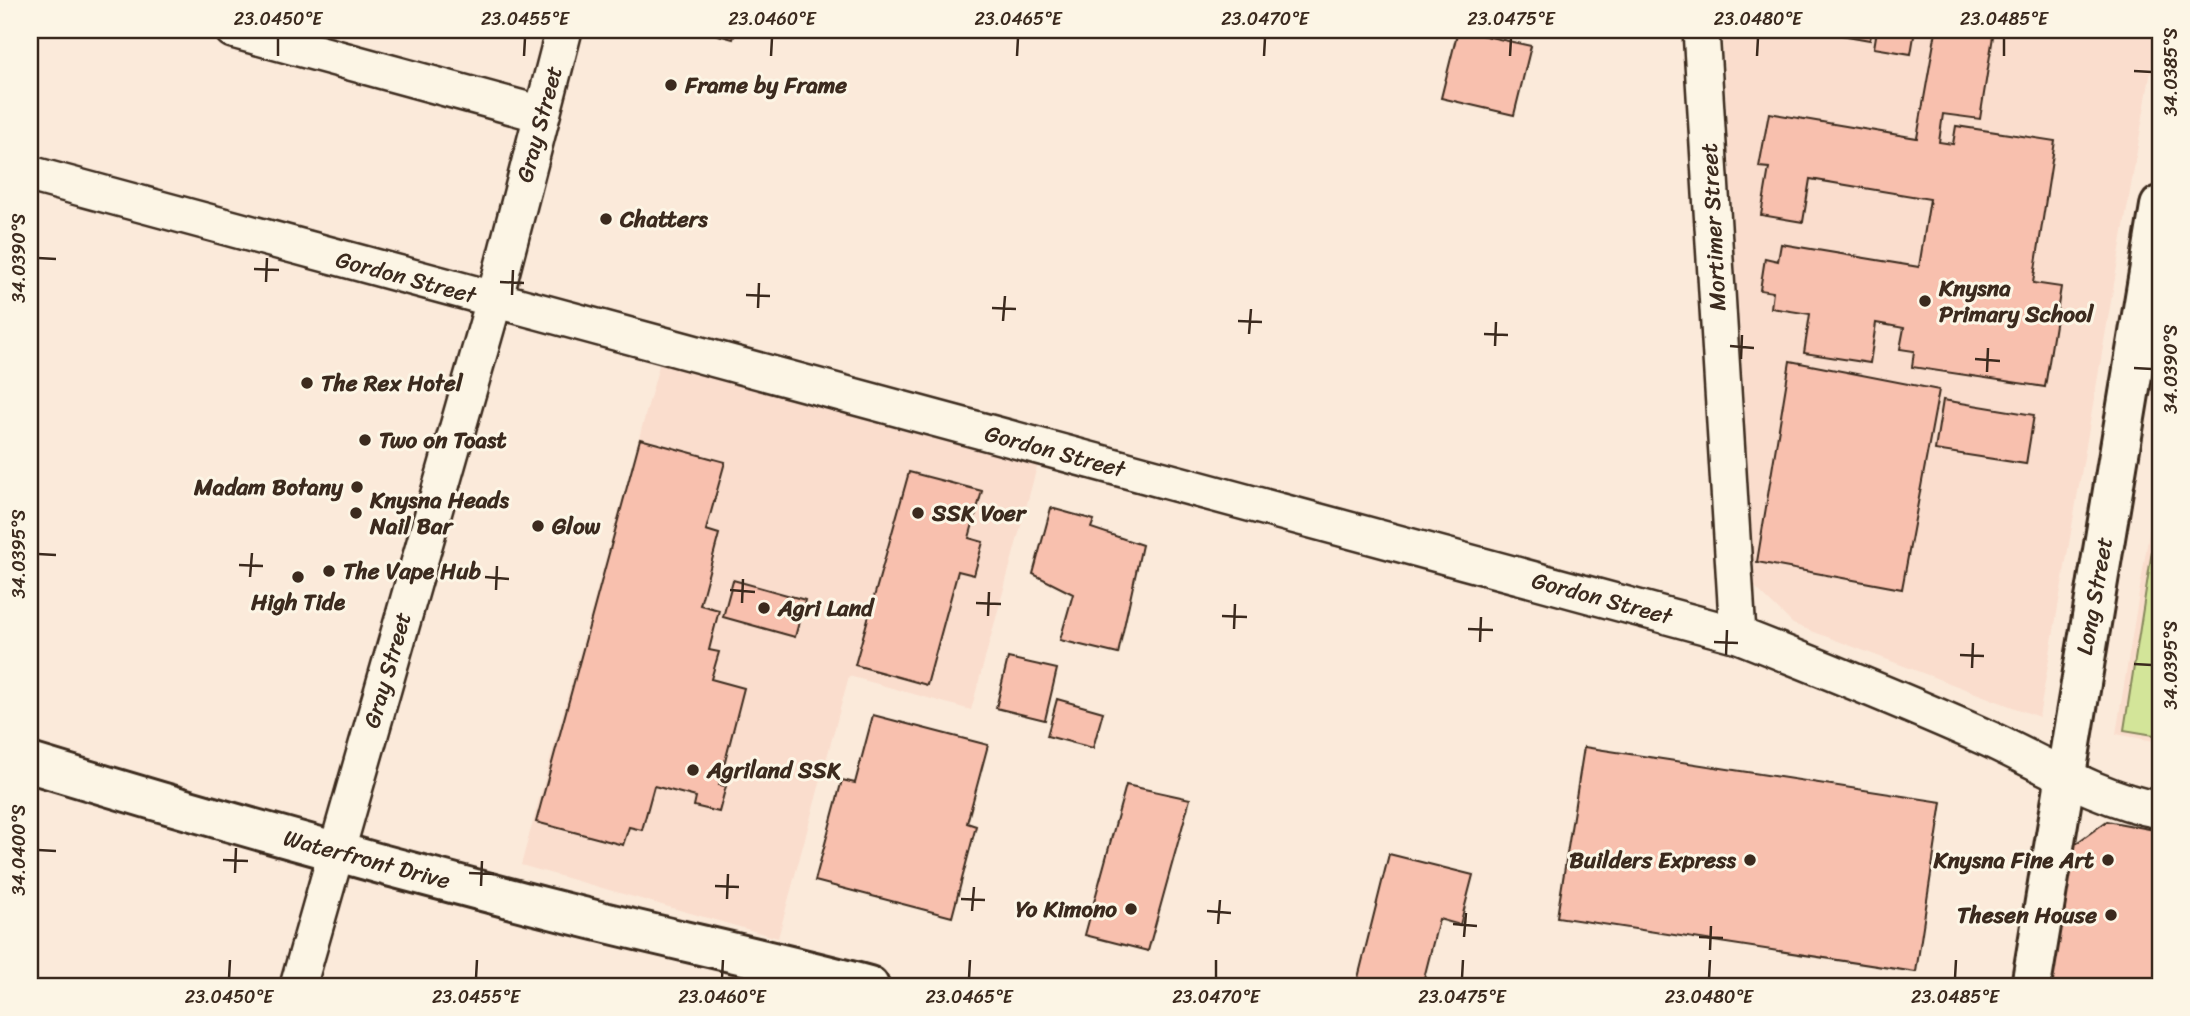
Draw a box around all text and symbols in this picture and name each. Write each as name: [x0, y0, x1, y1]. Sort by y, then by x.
text: 23.0450°E: [234, 3, 323, 35]
text: 23.0455°E: [481, 3, 570, 35]
text: 23.0460°E: [728, 3, 817, 35]
text: 23.0465°E: [974, 3, 1063, 35]
text: 23.0470°E: [1221, 3, 1310, 35]
text: 23.0475°E: [1467, 3, 1556, 35]
text: 23.0480°E: [1714, 3, 1803, 35]
text: 23.0485°E: [1960, 3, 2049, 35]
text: 34.0385°S: [2155, 28, 2187, 116]
street label: Gray Street: [504, 61, 575, 187]
place label: Frame by Frame: [684, 65, 847, 106]
marker: Frame by Frame: [663, 77, 679, 93]
street label: Mortimer Street: [1689, 142, 1738, 312]
place label: Chatters: [619, 199, 708, 240]
marker: Chatters: [598, 211, 614, 227]
text: 34.0390°S: [3, 213, 35, 303]
street label: Gordon Street: [331, 239, 482, 316]
place label: Knysna Primary School: [1938, 268, 2095, 335]
marker: Knysna Primary School: [1917, 293, 1933, 309]
text: 34.0390°S: [2155, 324, 2187, 414]
place label: The Rex Hotel: [321, 363, 464, 404]
marker: The Rex Hotel: [299, 375, 315, 391]
street label: Gordon Street: [980, 413, 1131, 490]
place label: Two on Toast: [379, 420, 506, 461]
marker: Two on Toast: [357, 432, 373, 448]
place label: Madam Botany: [193, 467, 344, 508]
marker: Madam Botany: [349, 479, 365, 495]
place label: Knysna Heads Nail Bar: [369, 480, 509, 547]
place label: SSK Voer: [931, 493, 1028, 534]
marker: Knysna Heads Nail Bar: [348, 505, 364, 521]
marker: SSK Voer: [910, 505, 926, 521]
place label: Glow: [551, 506, 601, 547]
text: 34.0395°S: [3, 510, 35, 598]
marker: Glow: [530, 518, 546, 534]
street label: Long Street: [2064, 534, 2125, 658]
place label: The Vape Hub: [343, 551, 481, 592]
street label: Gordon Street: [1527, 560, 1678, 637]
marker: The Vape Hub: [321, 563, 337, 579]
marker: High Tide: [290, 569, 306, 585]
place label: High Tide: [250, 582, 346, 623]
place label: Agri Land: [777, 588, 875, 629]
marker: Agri Land: [756, 600, 772, 616]
street label: Gray Street: [351, 607, 424, 733]
text: 34.0395°S: [2155, 621, 2187, 709]
place label: Agriland SSK: [706, 750, 842, 791]
marker: Agriland SSK: [685, 762, 701, 778]
text: 34.0400°S: [3, 805, 35, 895]
street label: Waterfront Drive: [279, 818, 455, 901]
place label: Builders Express: [1569, 840, 1737, 881]
place label: Knysna Fine Art: [1932, 840, 2094, 881]
marker: Builders Express: [1742, 852, 1758, 868]
marker: Knysna Fine Art: [2100, 852, 2116, 868]
place label: Yo Kimono: [1016, 889, 1117, 930]
place label: Thesen House: [1957, 895, 2097, 936]
marker: Yo Kimono: [1123, 901, 1139, 917]
marker: Thesen House: [2103, 907, 2119, 923]
text: 23.0450°E: [185, 981, 274, 1013]
text: 23.0455°E: [432, 981, 521, 1013]
text: 23.0460°E: [678, 981, 767, 1013]
text: 23.0465°E: [925, 981, 1014, 1013]
text: 23.0470°E: [1172, 981, 1261, 1013]
text: 23.0475°E: [1418, 981, 1507, 1013]
text: 23.0480°E: [1665, 981, 1754, 1013]
text: 23.0485°E: [1911, 981, 2000, 1013]

